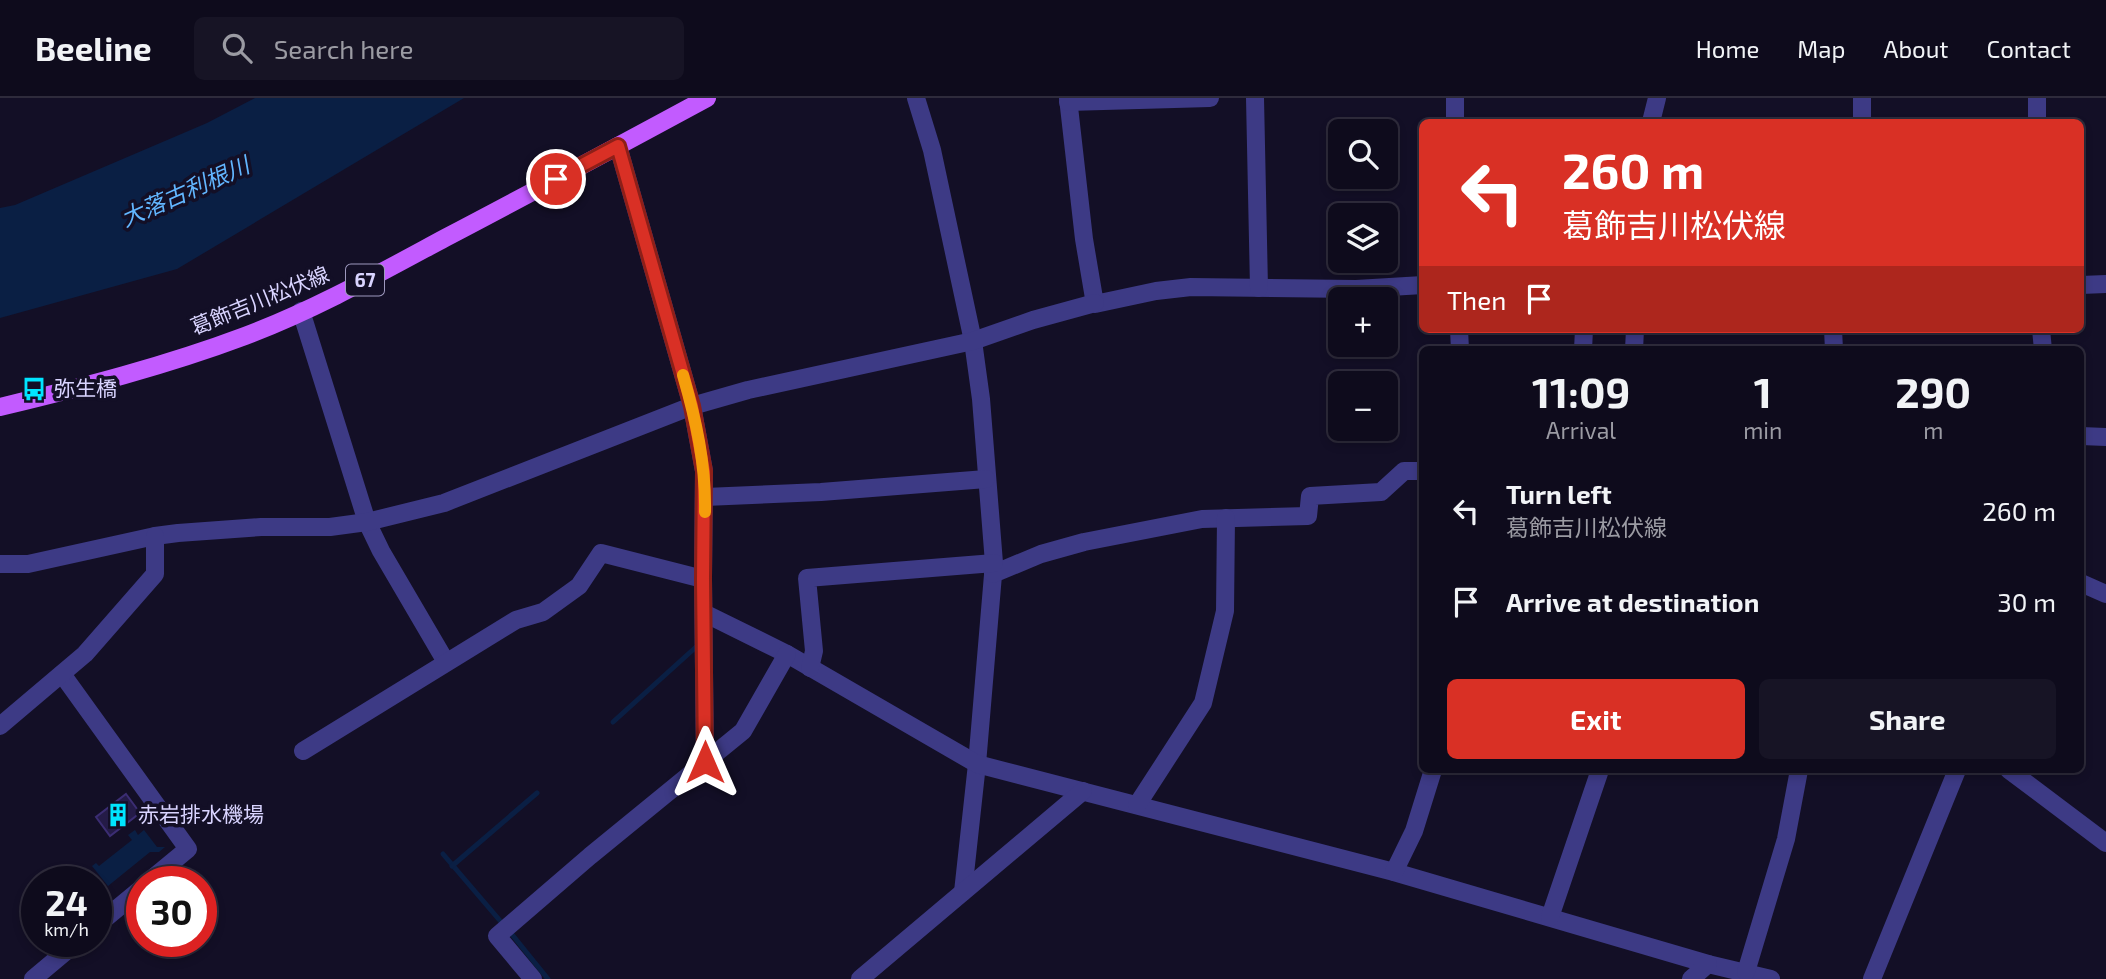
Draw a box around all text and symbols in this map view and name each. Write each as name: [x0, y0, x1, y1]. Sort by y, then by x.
search box: [194, 17, 684, 80]
text: Beeline: [35, 28, 152, 68]
icon: search: [218, 29, 256, 67]
text: Search here: [274, 33, 413, 64]
text: Home: [1696, 34, 1759, 63]
text: Map: [1797, 34, 1845, 63]
text: About: [1883, 34, 1949, 63]
text: Contact: [1987, 34, 2071, 63]
map controls: [1328, 119, 1398, 441]
button: search: [1328, 119, 1398, 189]
text: 260 m: [1562, 140, 1704, 199]
icon: left: [1447, 147, 1538, 238]
water label: 大落古利根川: [116, 149, 256, 232]
pin: [526, 149, 586, 209]
icon: arrive: [537, 160, 575, 198]
button: layers: [1328, 203, 1398, 273]
text: 葛飾吉川松伏線: [1562, 205, 1786, 243]
street label: 葛飾吉川松伏線: [187, 260, 332, 339]
road number: 67: [346, 264, 384, 296]
icon: arrive: [1520, 280, 1558, 318]
text: Then: [1447, 284, 1506, 315]
button: +: [1328, 287, 1398, 357]
text: 11:09: [1532, 366, 1630, 416]
text: 1: [1754, 366, 1772, 416]
text: 290: [1895, 366, 1971, 416]
button: −: [1328, 371, 1398, 441]
bus stop icon: 弥生橋: [20, 375, 48, 403]
place label: 弥生橋: [54, 375, 117, 400]
text: Arrival: [1546, 416, 1616, 444]
text: min: [1743, 416, 1782, 444]
text: m: [1923, 416, 1943, 444]
text: Turn left: [1506, 478, 1612, 509]
icon: left: [1447, 492, 1485, 530]
text: 260 m: [1982, 495, 2056, 526]
text: 葛飾吉川松伏線: [1506, 513, 1667, 541]
icon: arrive: [1447, 583, 1485, 621]
text: Arrive at destination: [1506, 586, 1759, 617]
text: 30 m: [1997, 586, 2056, 617]
button: Exit: [1447, 679, 1745, 759]
button: Share: [1759, 679, 2056, 759]
position arrow: [668, 725, 742, 799]
building icon: 赤岩排水機場: [104, 801, 132, 829]
place label: 赤岩排水機場: [138, 801, 264, 826]
speed limit sign: 30: [126, 866, 217, 957]
text: 24: [45, 881, 88, 923]
text: km/h: [44, 918, 89, 940]

